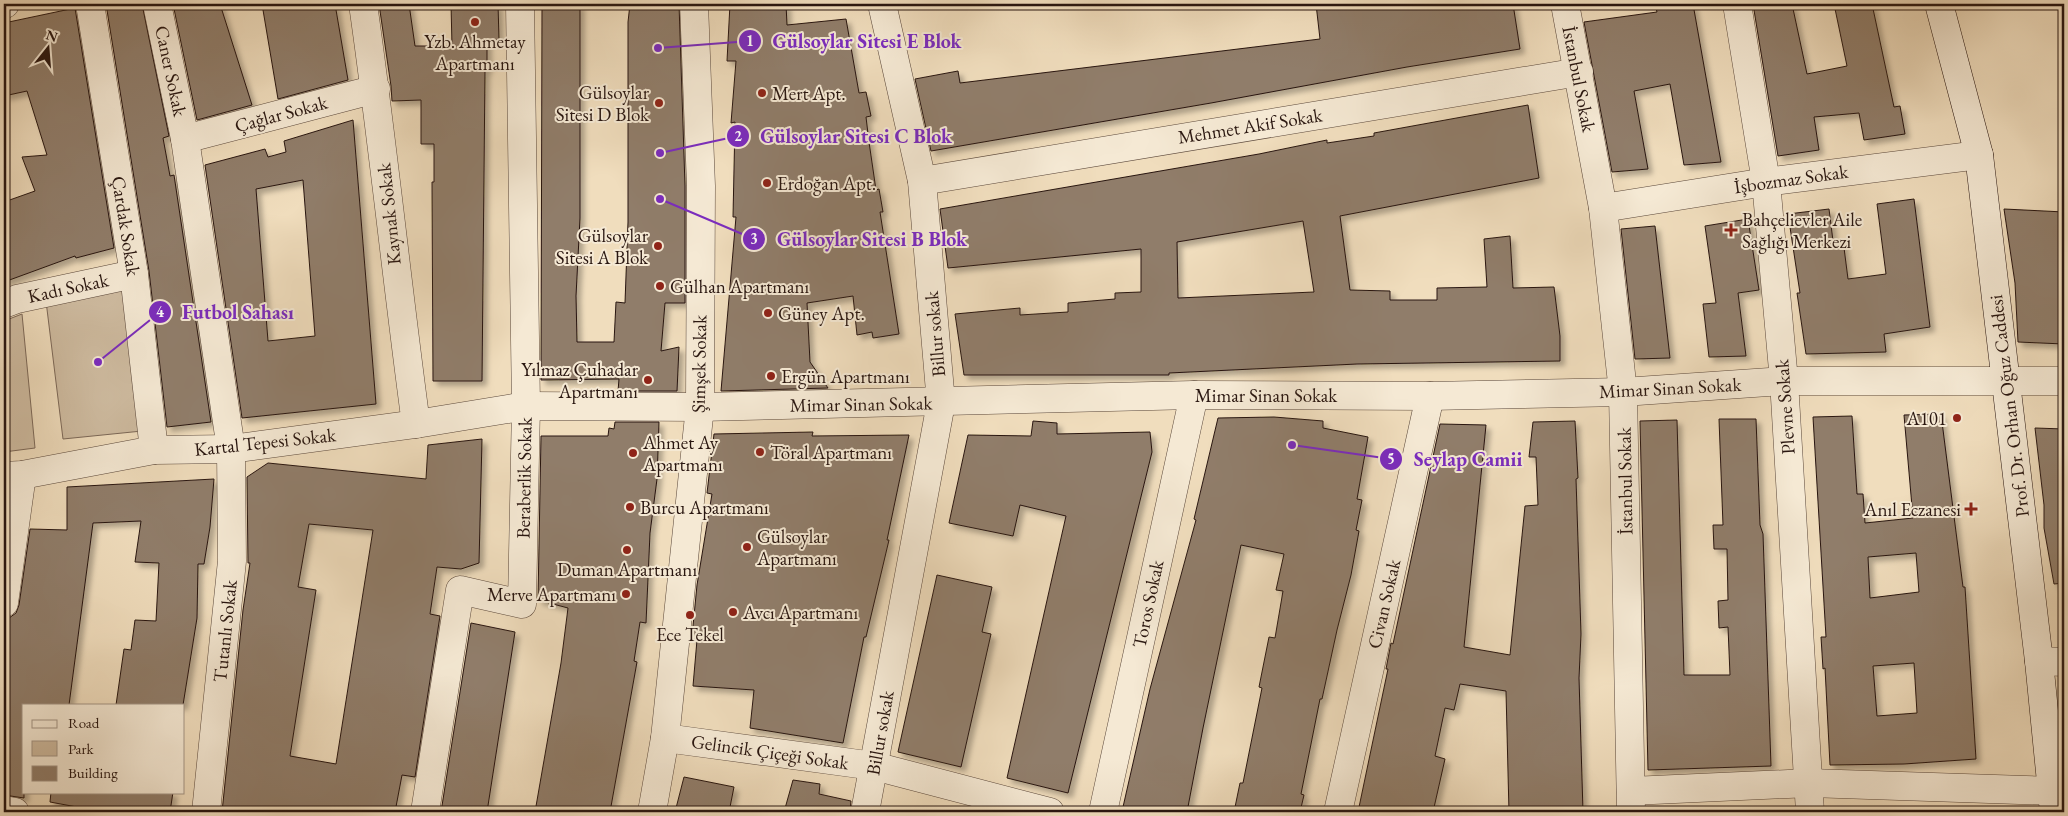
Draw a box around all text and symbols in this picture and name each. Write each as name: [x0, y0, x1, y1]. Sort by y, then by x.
marker: Yzb. Ahmetay Apartmanı: [469, 16, 481, 28]
north arrow: [22, 22, 72, 72]
street label: Caner Sokak: [149, 23, 193, 120]
callout: Gülsoylar Sitesi E Blok: [738, 23, 972, 58]
street label: İstanbul Sokak: [1556, 24, 1602, 135]
text: N: [44, 25, 60, 46]
text: Gülsoylar Sitesi E Blok: [772, 28, 963, 54]
place label: Yzb. Ahmetay Apartmanı: [424, 29, 526, 76]
text: 1: [746, 31, 754, 50]
place label: Gülsoylar Sitesi D Blok: [556, 80, 650, 127]
place label: Mert Apt.: [772, 81, 846, 106]
marker: Mert Apt.: [756, 87, 768, 99]
street label: Çağlar Sokak: [232, 89, 331, 138]
marker: Gülsoylar Sitesi D Blok: [653, 97, 665, 109]
street label: Mehmet Akif Sokak: [1176, 102, 1325, 150]
callout: Gülsoylar Sitesi C Blok: [725, 118, 962, 153]
text: Gülsoylar Sitesi C Blok: [760, 123, 953, 149]
text: 2: [734, 126, 742, 145]
street label: İşbozmaz Sokak: [1732, 158, 1851, 199]
street label: Kaynak Sokak: [371, 161, 407, 266]
place label: Erdoğan Apt.: [777, 171, 876, 196]
street label: Çardak Sokak: [106, 174, 146, 279]
marker: Erdoğan Apt.: [761, 177, 773, 189]
place label: Bahçelievler Aile Sağlığı Merkezi: [1742, 207, 1862, 254]
callout: Gülsoylar Sitesi B Blok: [742, 221, 977, 256]
place label: Gülsoylar Sitesi A Blok: [556, 223, 649, 270]
marker: Bahçelievler Aile Sağlığı Merkezi: [1724, 223, 1738, 237]
text: Gülsoylar Sitesi B Blok: [777, 226, 968, 252]
text: 3: [750, 229, 758, 248]
marker: Gülsoylar Sitesi A Blok: [652, 240, 664, 252]
street label: Kadı Sokak: [25, 267, 112, 309]
place label: Gülhan Apartmanı: [670, 274, 810, 299]
marker: Gülhan Apartmanı: [654, 280, 666, 292]
street label: Billur sokak: [919, 289, 951, 378]
street label: Prof. Dr. Orhan Oğuz Caddesi: [1983, 293, 2035, 518]
callout: Futbol Sahası: [147, 294, 304, 329]
text: Futbol Sahası: [182, 299, 294, 325]
place label: Güney Apt.: [778, 301, 865, 326]
text: 4: [156, 302, 165, 321]
marker: Güney Apt.: [762, 307, 774, 319]
street label: Şimşek Sokak: [686, 314, 712, 413]
place label: Yılmaz Çuhadar Apartmanı: [521, 357, 639, 404]
street label: Plevne Sokak: [1769, 357, 1801, 455]
place label: Ergün Apartmanı: [781, 364, 910, 389]
marker: Ergün Apartmanı: [765, 370, 777, 382]
street label: Mimar Sinan Sokak: [1598, 372, 1743, 404]
marker: Yılmaz Çuhadar Apartmanı: [642, 374, 654, 386]
street label: Mimar Sinan Sokak: [1195, 383, 1338, 408]
street label: Mimar Sinan Sokak: [790, 390, 934, 418]
place label: A101: [1905, 406, 1947, 431]
marker: A101: [1951, 412, 1963, 424]
street label: Beraberlik Sokak: [510, 416, 538, 539]
street label: Kartal Tepesi Sokak: [193, 422, 338, 462]
street label: İstanbul Sokak: [1612, 426, 1638, 535]
place label: Ahmet Ay Apartmanı: [642, 430, 723, 477]
place label: Töral Apartmanı: [770, 440, 892, 465]
callout: Seylap Camii: [1378, 441, 1532, 476]
marker: Töral Apartmanı: [754, 446, 766, 458]
text: Seylap Camii: [1414, 446, 1522, 472]
marker: Ahmet Ay Apartmanı: [627, 447, 639, 459]
text: 5: [1387, 449, 1395, 468]
place label: Burcu Apartmanı: [640, 495, 769, 520]
place label: Anıl Eczanesi: [1863, 497, 1961, 522]
marker: Burcu Apartmanı: [624, 501, 636, 513]
marker: Anıl Eczanesi: [1965, 503, 1977, 515]
place label: Gülsoylar Apartmanı: [756, 524, 837, 571]
marker: Gülsoylar Apartmanı: [741, 541, 753, 553]
marker: Duman Apartmanı: [621, 544, 633, 556]
street label: Civan Sokak: [1362, 556, 1407, 651]
place label: Duman Apartmanı: [557, 557, 697, 582]
street label: Toros Sokak: [1127, 557, 1170, 650]
street label: Tutanlı Sokak: [207, 578, 243, 683]
place label: Merve Apartmanı: [487, 582, 616, 607]
marker: Merve Apartmanı: [620, 588, 632, 600]
place label: Avcı Apartmanı: [742, 600, 858, 625]
marker: Avcı Apartmanı: [727, 606, 739, 618]
marker: Ece Tekel: [684, 609, 696, 621]
place label: Ece Tekel: [656, 622, 724, 647]
street label: Billur sokak: [860, 688, 900, 777]
legend: [22, 704, 185, 794]
text: Road: [68, 713, 100, 732]
street label: Gelincik Çiçeği Sokak: [690, 729, 851, 776]
text: Park: [68, 739, 95, 758]
text: Building: [68, 763, 118, 782]

